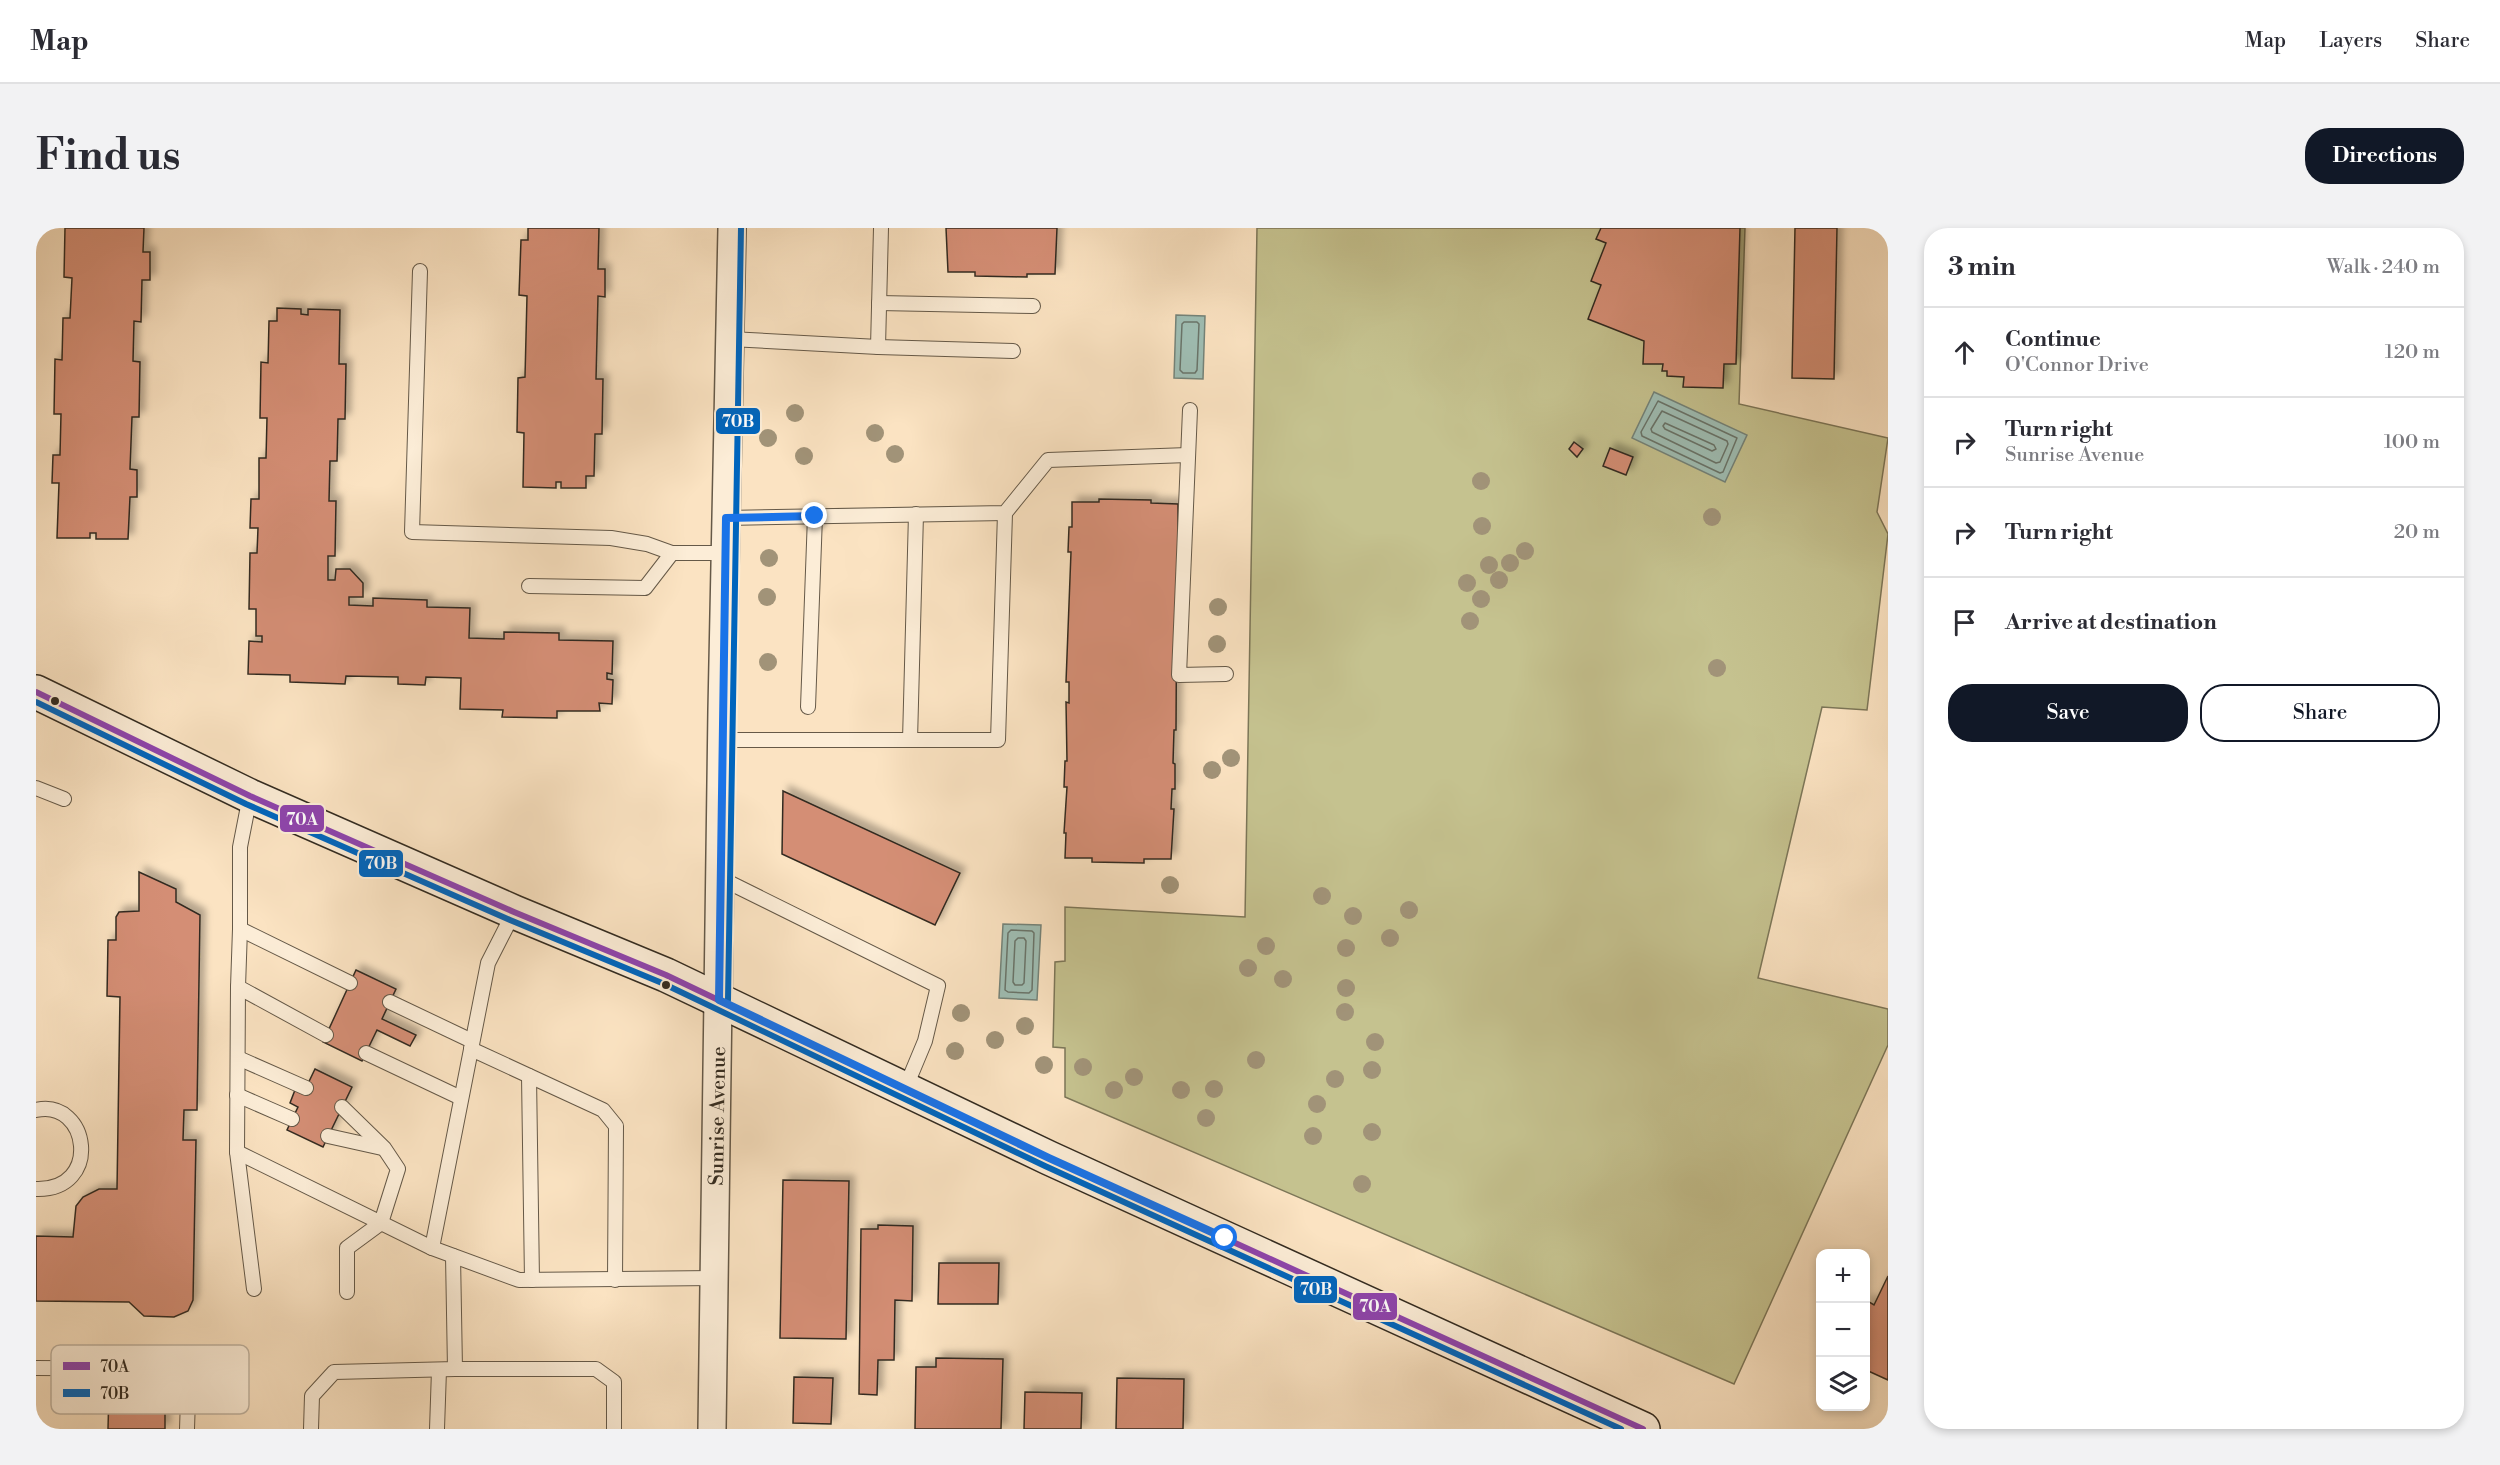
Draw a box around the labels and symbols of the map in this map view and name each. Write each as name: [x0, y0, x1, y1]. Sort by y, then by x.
line badge: 70B: [715, 407, 761, 435]
text: 70B: [722, 412, 754, 432]
route end: [801, 502, 827, 528]
unlabelled marker: [49, 695, 61, 707]
line badge: 70A: [279, 804, 325, 833]
text: 70A: [286, 810, 319, 830]
line badge: 70B: [358, 849, 404, 878]
text: 70B: [365, 854, 397, 874]
unlabelled marker: [660, 979, 672, 991]
street label: Sunrise Avenue: [705, 1046, 732, 1186]
route start: [1211, 1224, 1237, 1250]
line badge: 70B: [1293, 1275, 1338, 1304]
text: 70B: [1300, 1280, 1332, 1300]
line badge: 70A: [1352, 1292, 1398, 1321]
text: 70A: [1359, 1297, 1392, 1317]
legend: [51, 1345, 249, 1414]
text: 70A: [100, 1357, 130, 1377]
text: 70B: [100, 1384, 130, 1404]

